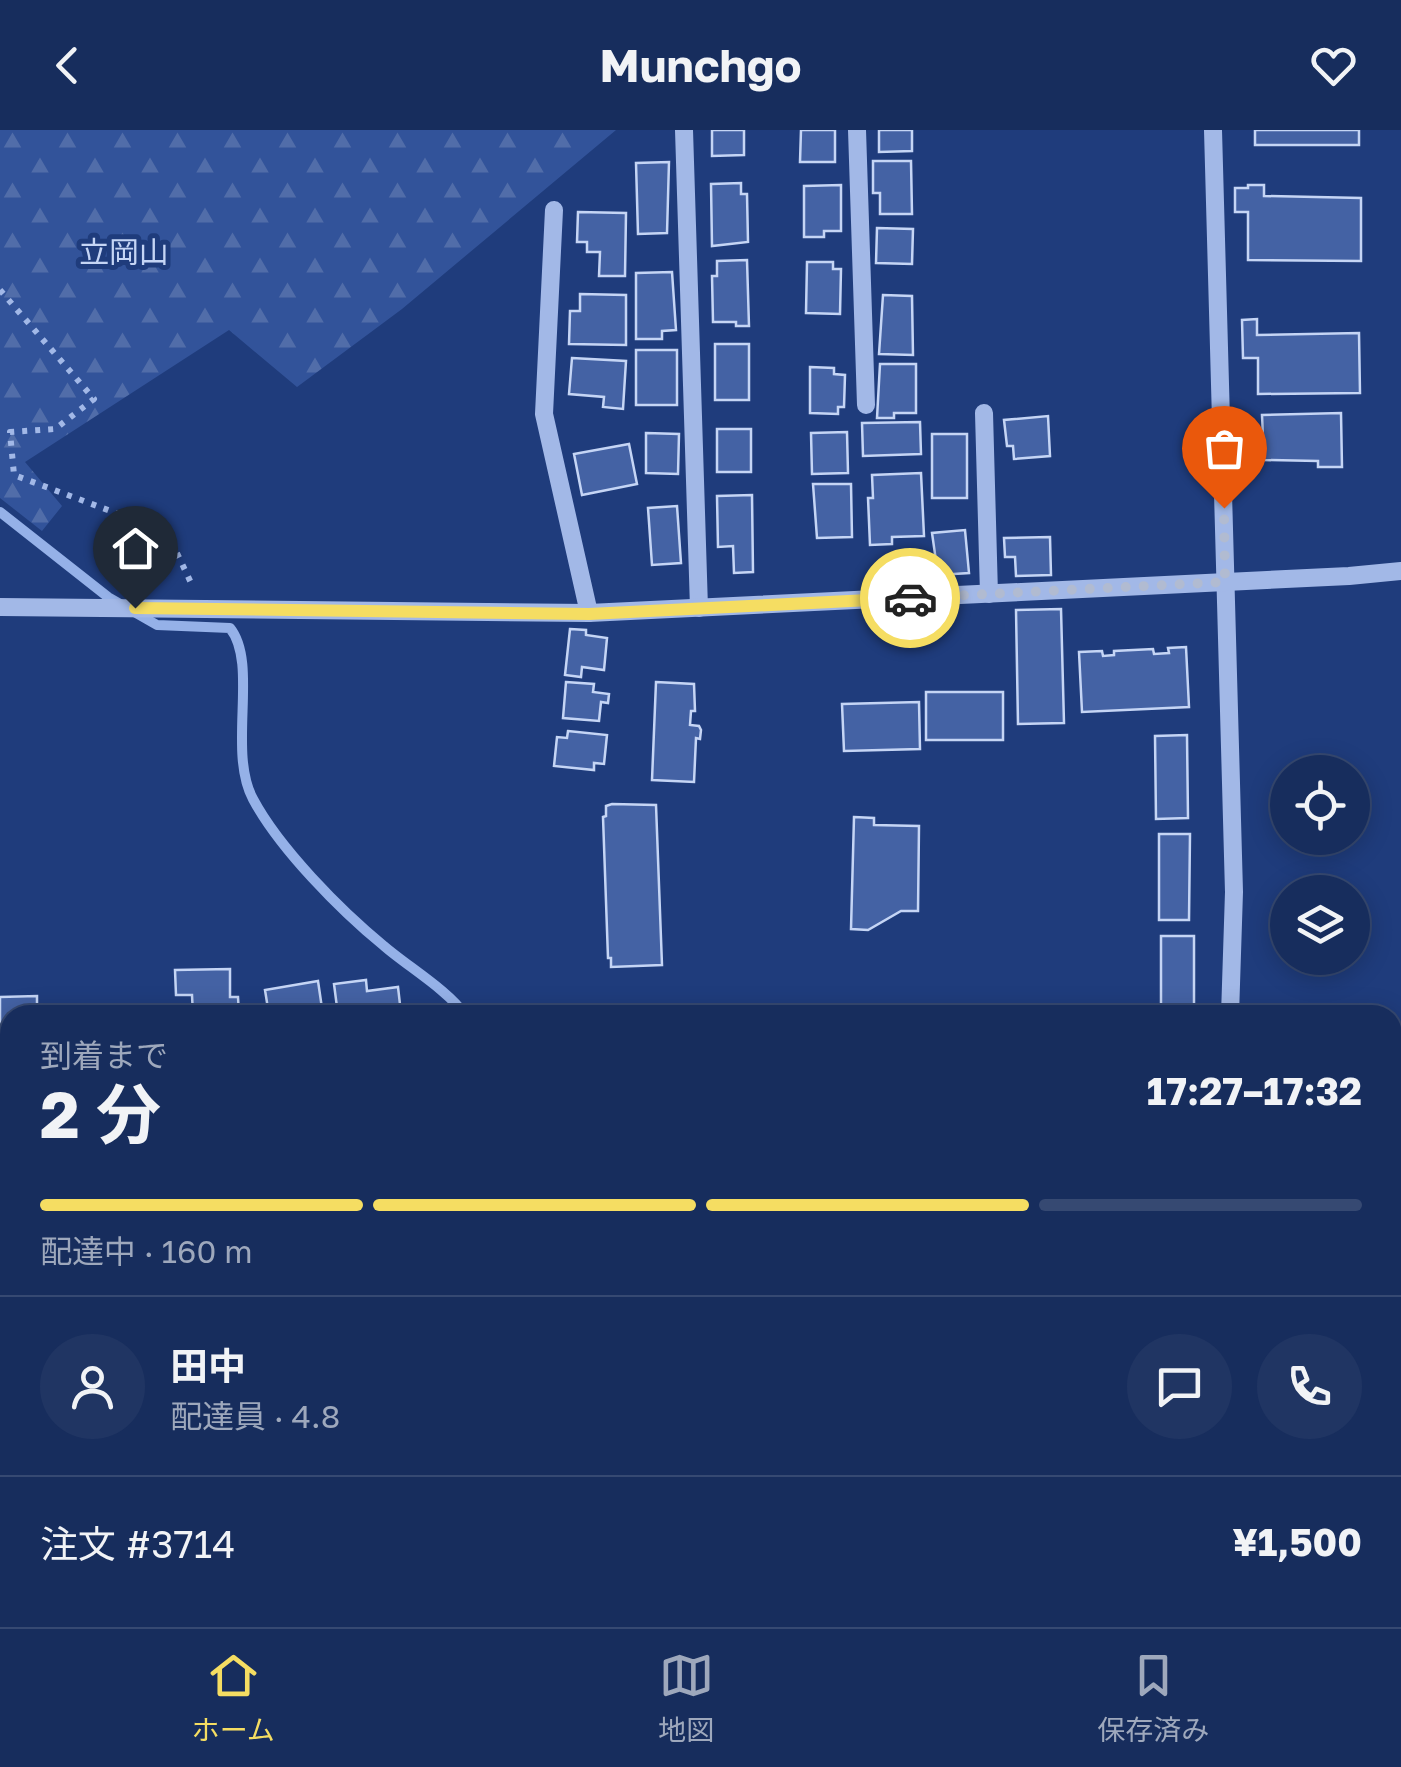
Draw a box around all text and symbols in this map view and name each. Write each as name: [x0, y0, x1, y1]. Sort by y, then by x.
icon: back: [40, 38, 95, 93]
text: Munchgo: [600, 38, 801, 92]
icon: heart: [1306, 38, 1361, 93]
park label: 立岡山: [79, 234, 169, 270]
pin: [1182, 406, 1267, 509]
icon: bag: [1197, 421, 1252, 476]
pin: [93, 506, 178, 609]
icon: home: [108, 521, 163, 576]
courier: [860, 548, 960, 648]
icon: car: [883, 571, 938, 626]
map controls: [1270, 755, 1370, 975]
button: locate: [1270, 755, 1370, 855]
button: layers: [1270, 875, 1370, 975]
text: 到着まで: [40, 1036, 168, 1074]
text: 17:27–17:32: [1147, 1068, 1362, 1113]
text: 2 分: [40, 1074, 161, 1152]
text: 配達中 · 160 m: [40, 1232, 253, 1270]
button: person: [40, 1334, 145, 1439]
button: chat: [1127, 1334, 1232, 1439]
button: phone: [1257, 1334, 1362, 1439]
text: 田中: [170, 1343, 246, 1388]
text: 配達員 · 4.8: [170, 1397, 340, 1435]
text: ¥1,500: [1233, 1519, 1362, 1564]
text: 注文 #3714: [40, 1521, 235, 1566]
tab: ホーム: [192, 1648, 275, 1748]
tab: 地図: [658, 1648, 714, 1748]
tab: 保存済み: [1097, 1648, 1209, 1748]

